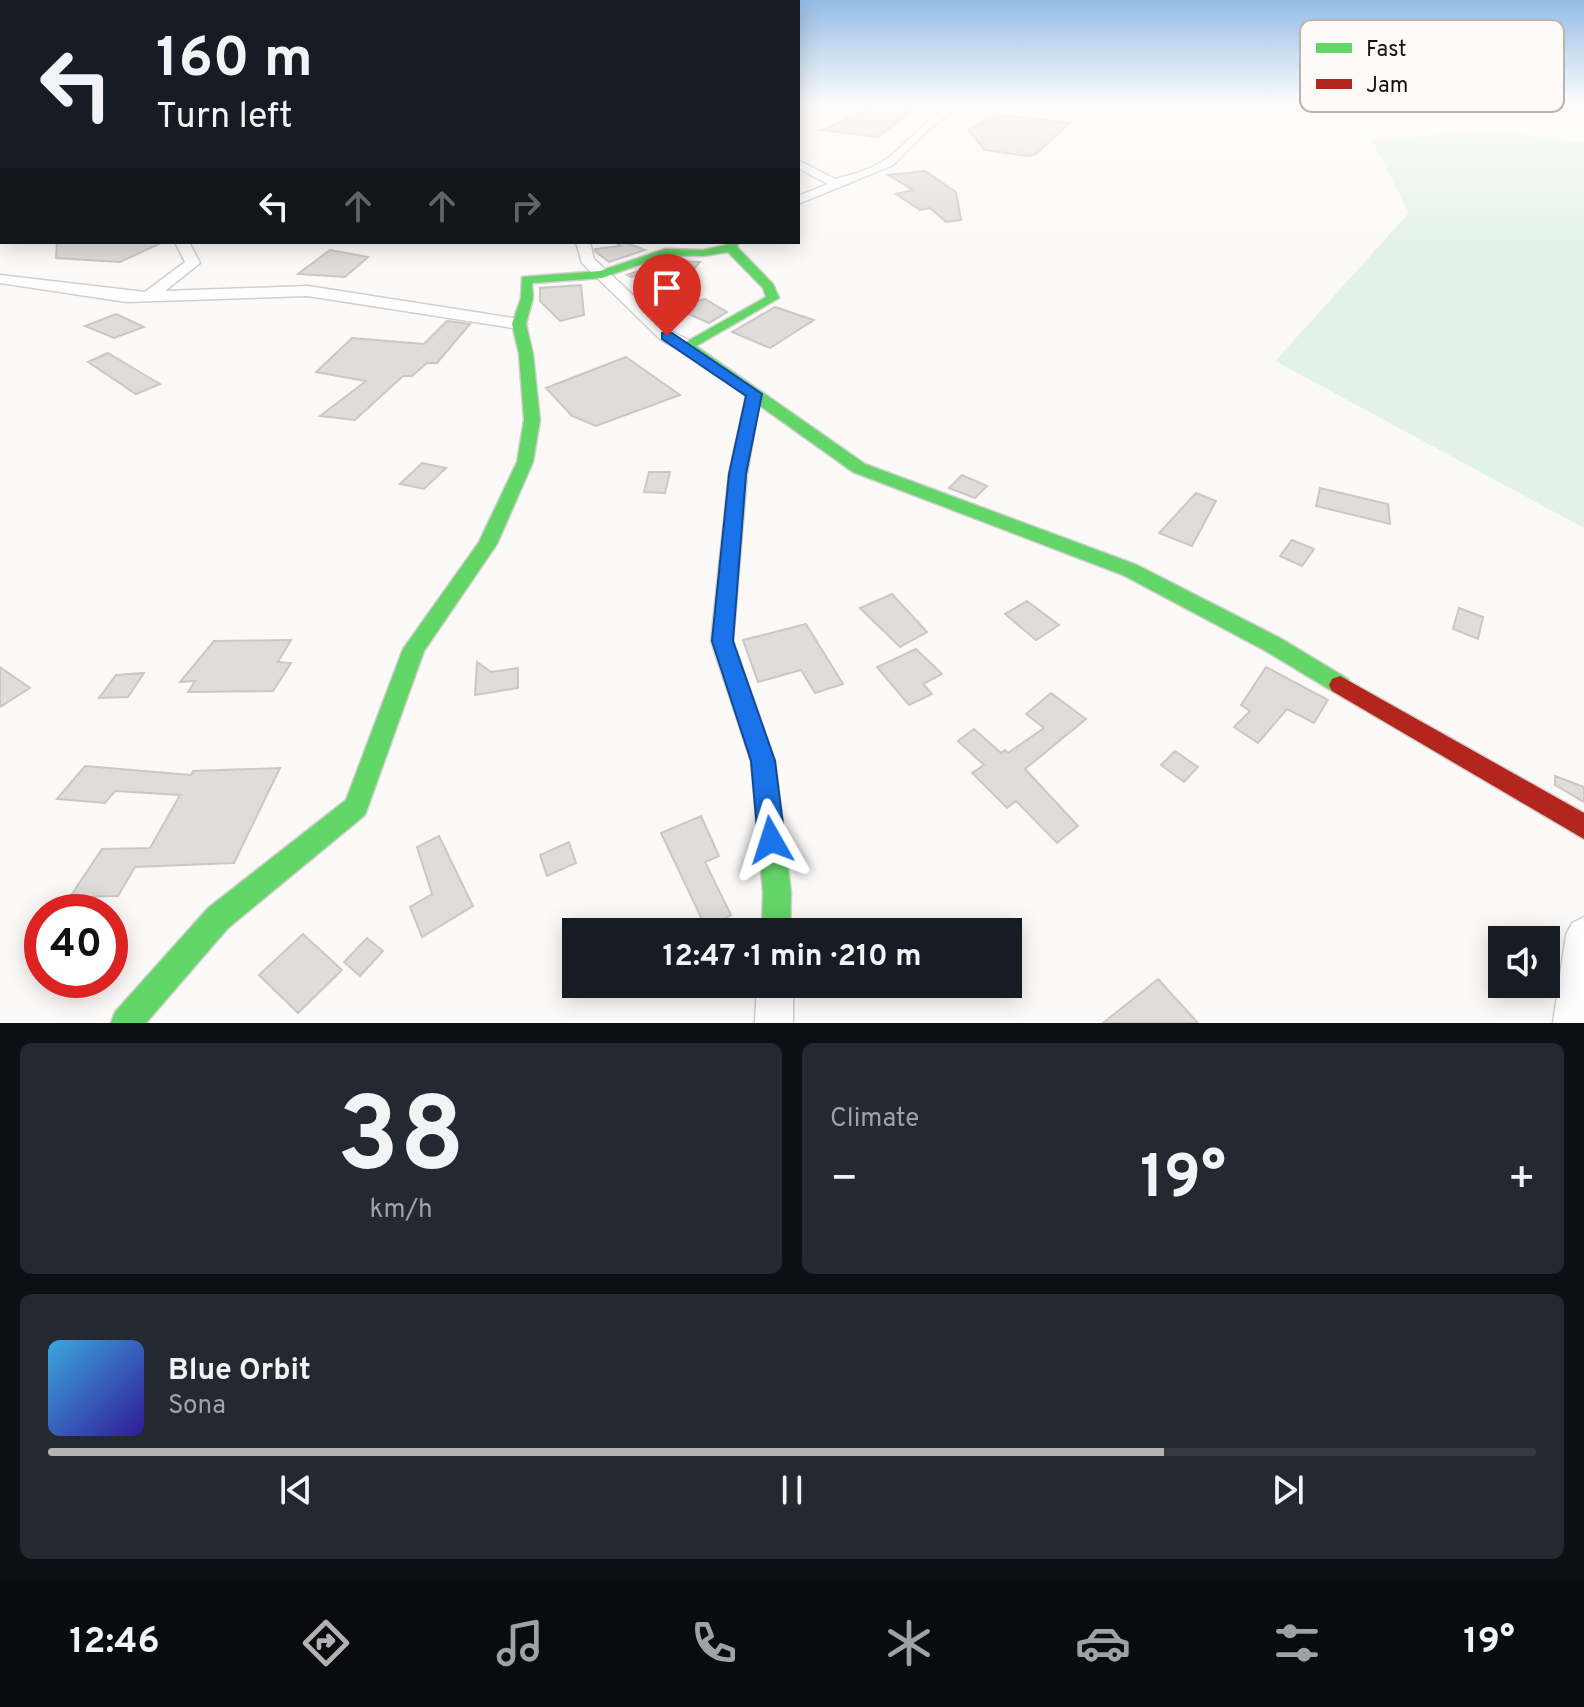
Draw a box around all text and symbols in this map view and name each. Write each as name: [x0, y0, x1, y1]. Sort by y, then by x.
legend: [1300, 20, 1564, 112]
text: 160 m: [156, 26, 313, 96]
icon: left: [24, 32, 128, 136]
text: Fast: [1366, 37, 1407, 64]
text: Jam: [1366, 73, 1409, 100]
text: Turn left: [156, 95, 293, 141]
icon: left: [252, 184, 296, 228]
icon: ahead: [336, 184, 380, 228]
icon: ahead: [420, 184, 464, 228]
icon: right: [504, 184, 548, 228]
pin: [633, 254, 701, 336]
icon: arrive: [645, 266, 689, 310]
position arrow: [729, 798, 813, 882]
speed limit sign: 40: [24, 894, 128, 998]
map controls: [1488, 926, 1560, 998]
button: sound: [1488, 926, 1560, 998]
text: 12:47 · 1 min · 210 m: [663, 939, 921, 976]
text: 38: [337, 1076, 465, 1208]
text: Climate: [830, 1103, 919, 1136]
text: 19°: [1140, 1143, 1226, 1219]
text: −: [830, 1153, 858, 1209]
text: +: [1508, 1153, 1536, 1209]
text: km/h: [369, 1194, 433, 1227]
text: Blue Orbit: [168, 1353, 311, 1390]
text: Sona: [168, 1390, 226, 1423]
icon: previous: [274, 1468, 318, 1512]
icon: pause: [770, 1468, 814, 1512]
icon: next: [1266, 1468, 1310, 1512]
icon: directions: [298, 1615, 354, 1671]
icon: music: [492, 1615, 548, 1671]
icon: phone: [686, 1615, 742, 1671]
icon: climate: [881, 1615, 937, 1671]
icon: car: [1075, 1615, 1131, 1671]
icon: filters: [1269, 1615, 1325, 1671]
text: 12:46: [69, 1620, 160, 1666]
text: 19°: [1463, 1620, 1515, 1666]

